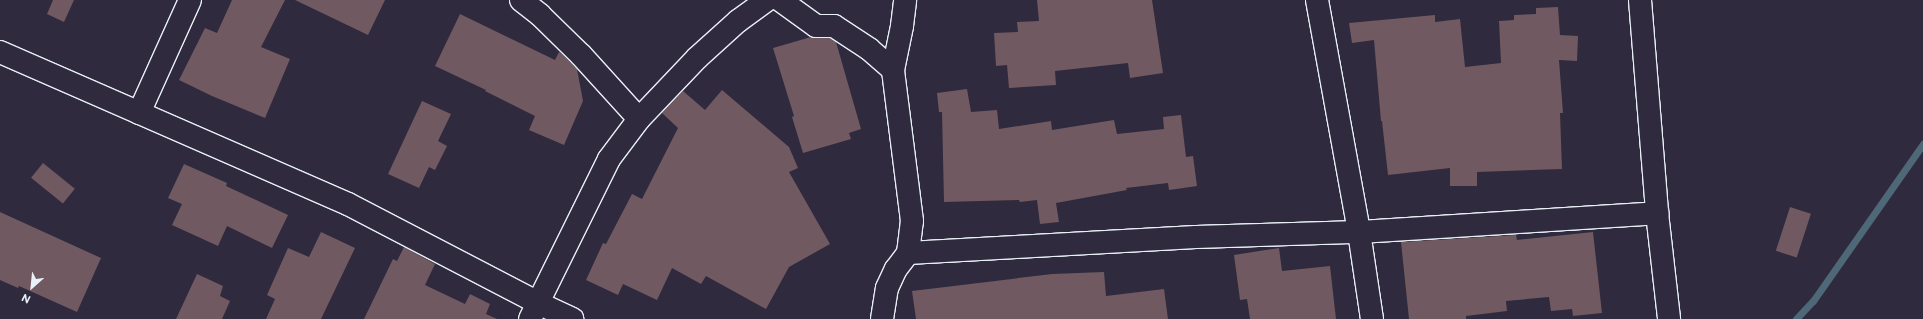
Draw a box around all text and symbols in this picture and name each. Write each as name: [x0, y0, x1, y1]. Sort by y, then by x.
north arrow: [12, 267, 52, 307]
text: N: [20, 290, 33, 306]

